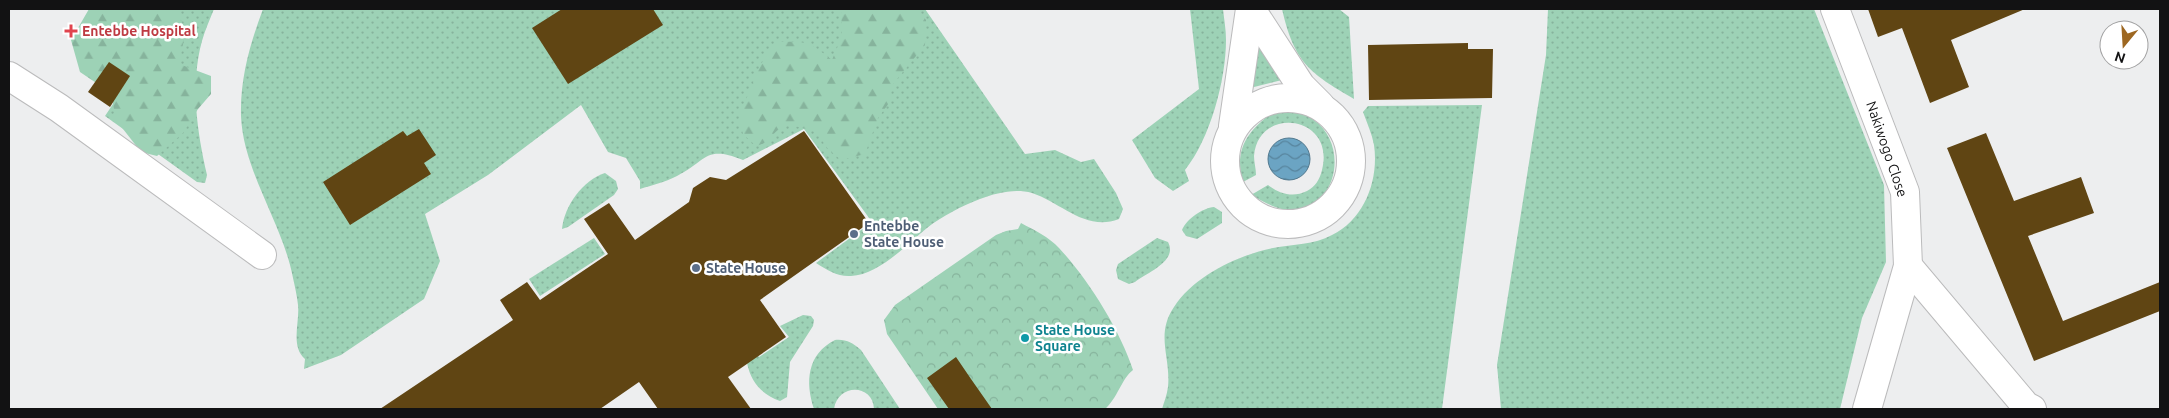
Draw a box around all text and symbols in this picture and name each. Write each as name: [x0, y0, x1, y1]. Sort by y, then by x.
north arrow: [2099, 20, 2149, 70]
place label: Entebbe Hospital: [82, 23, 196, 39]
marker: Entebbe Hospital: [64, 24, 78, 38]
text: N: [2113, 48, 2127, 67]
street label: Nakiwogo Close: [1863, 99, 1911, 199]
place label: Entebbe State House: [864, 218, 944, 250]
marker: Entebbe State House: [848, 228, 860, 240]
place label: State House: [706, 260, 786, 276]
marker: State House: [690, 262, 702, 274]
place label: State House Square: [1035, 322, 1115, 354]
marker: State House Square: [1019, 332, 1031, 344]

